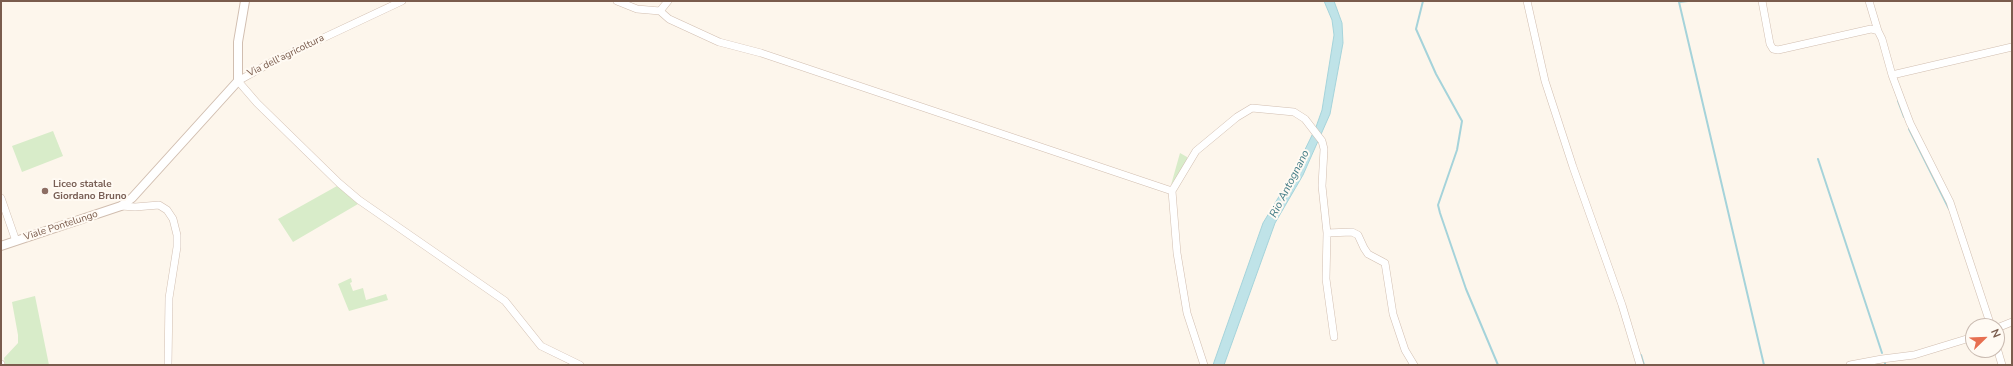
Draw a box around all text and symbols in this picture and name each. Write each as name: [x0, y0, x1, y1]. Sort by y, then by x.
street label: Via dell'agricoltura: [246, 32, 326, 80]
water label: Rio Antognano: [1267, 148, 1313, 220]
place label: Liceo statale Giordano Bruno: [53, 179, 126, 202]
marker: Liceo statale Giordano Bruno: [40, 186, 50, 196]
street label: Viale Pontelungo: [22, 208, 100, 244]
north arrow: [1965, 318, 2005, 358]
text: N: [1987, 327, 2004, 340]

